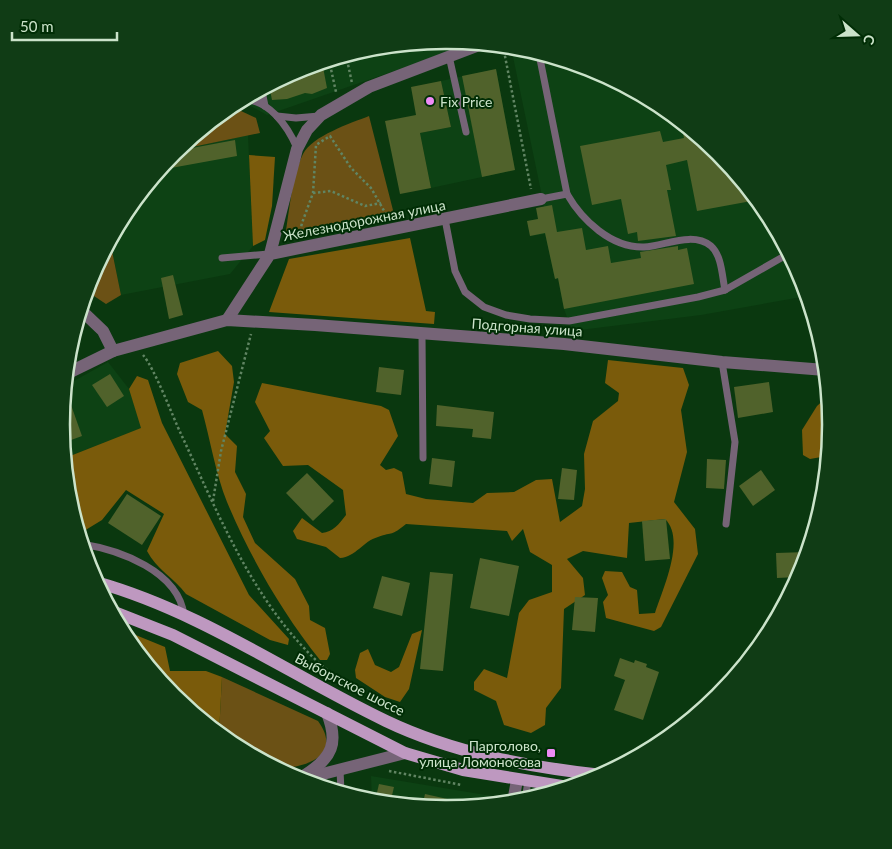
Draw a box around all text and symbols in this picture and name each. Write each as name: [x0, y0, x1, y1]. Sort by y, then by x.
scale bar: [12, 10, 118, 42]
north arrow: [832, 10, 882, 60]
text: 50 m: [20, 17, 54, 35]
text: С: [860, 32, 879, 48]
place label: Fix Price: [440, 93, 493, 110]
marker: Fix Price: [424, 95, 436, 107]
street label: Железнодорожная улица: [281, 196, 447, 244]
street label: Подгорная улица: [471, 315, 583, 339]
street label: Выборгское шоссе: [292, 649, 408, 719]
place label: Парголово, улица Ломоносова: [419, 737, 541, 770]
marker: Парголово, улица Ломоносова: [545, 747, 557, 759]

